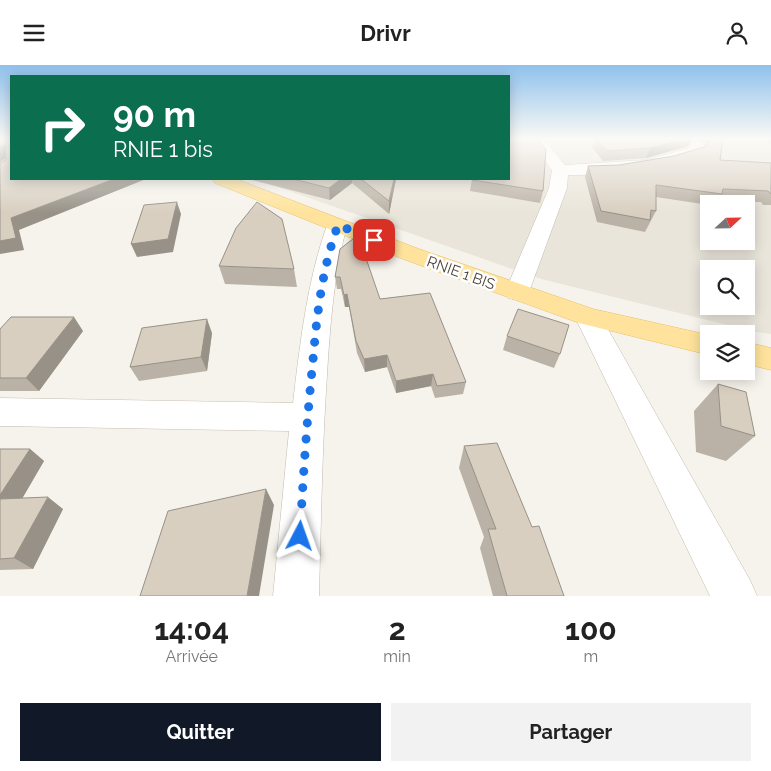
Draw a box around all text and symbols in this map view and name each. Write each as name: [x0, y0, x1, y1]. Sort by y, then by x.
icon: menu: [20, 19, 48, 47]
icon: person: [723, 19, 751, 47]
text: Drivr: [360, 20, 411, 46]
text: 90 m: [113, 94, 196, 135]
icon: right: [30, 95, 95, 160]
text: RNIE 1 bis: [113, 136, 213, 162]
north arrow: [700, 195, 755, 250]
map controls: [700, 195, 755, 380]
pin: [353, 219, 395, 261]
icon: arrive: [360, 226, 388, 254]
street label: RNIE 1 BIS: [425, 252, 497, 294]
button: search: [700, 260, 755, 315]
button: layers: [700, 325, 755, 380]
position arrow: [273, 509, 325, 561]
text: 14:04: [154, 612, 229, 647]
text: 2: [389, 612, 406, 647]
text: 100: [565, 612, 617, 647]
text: Arrivée: [165, 647, 218, 666]
text: min: [383, 647, 411, 666]
text: m: [584, 647, 598, 666]
button: Quitter: [20, 703, 381, 761]
button: Partager: [391, 703, 751, 761]

